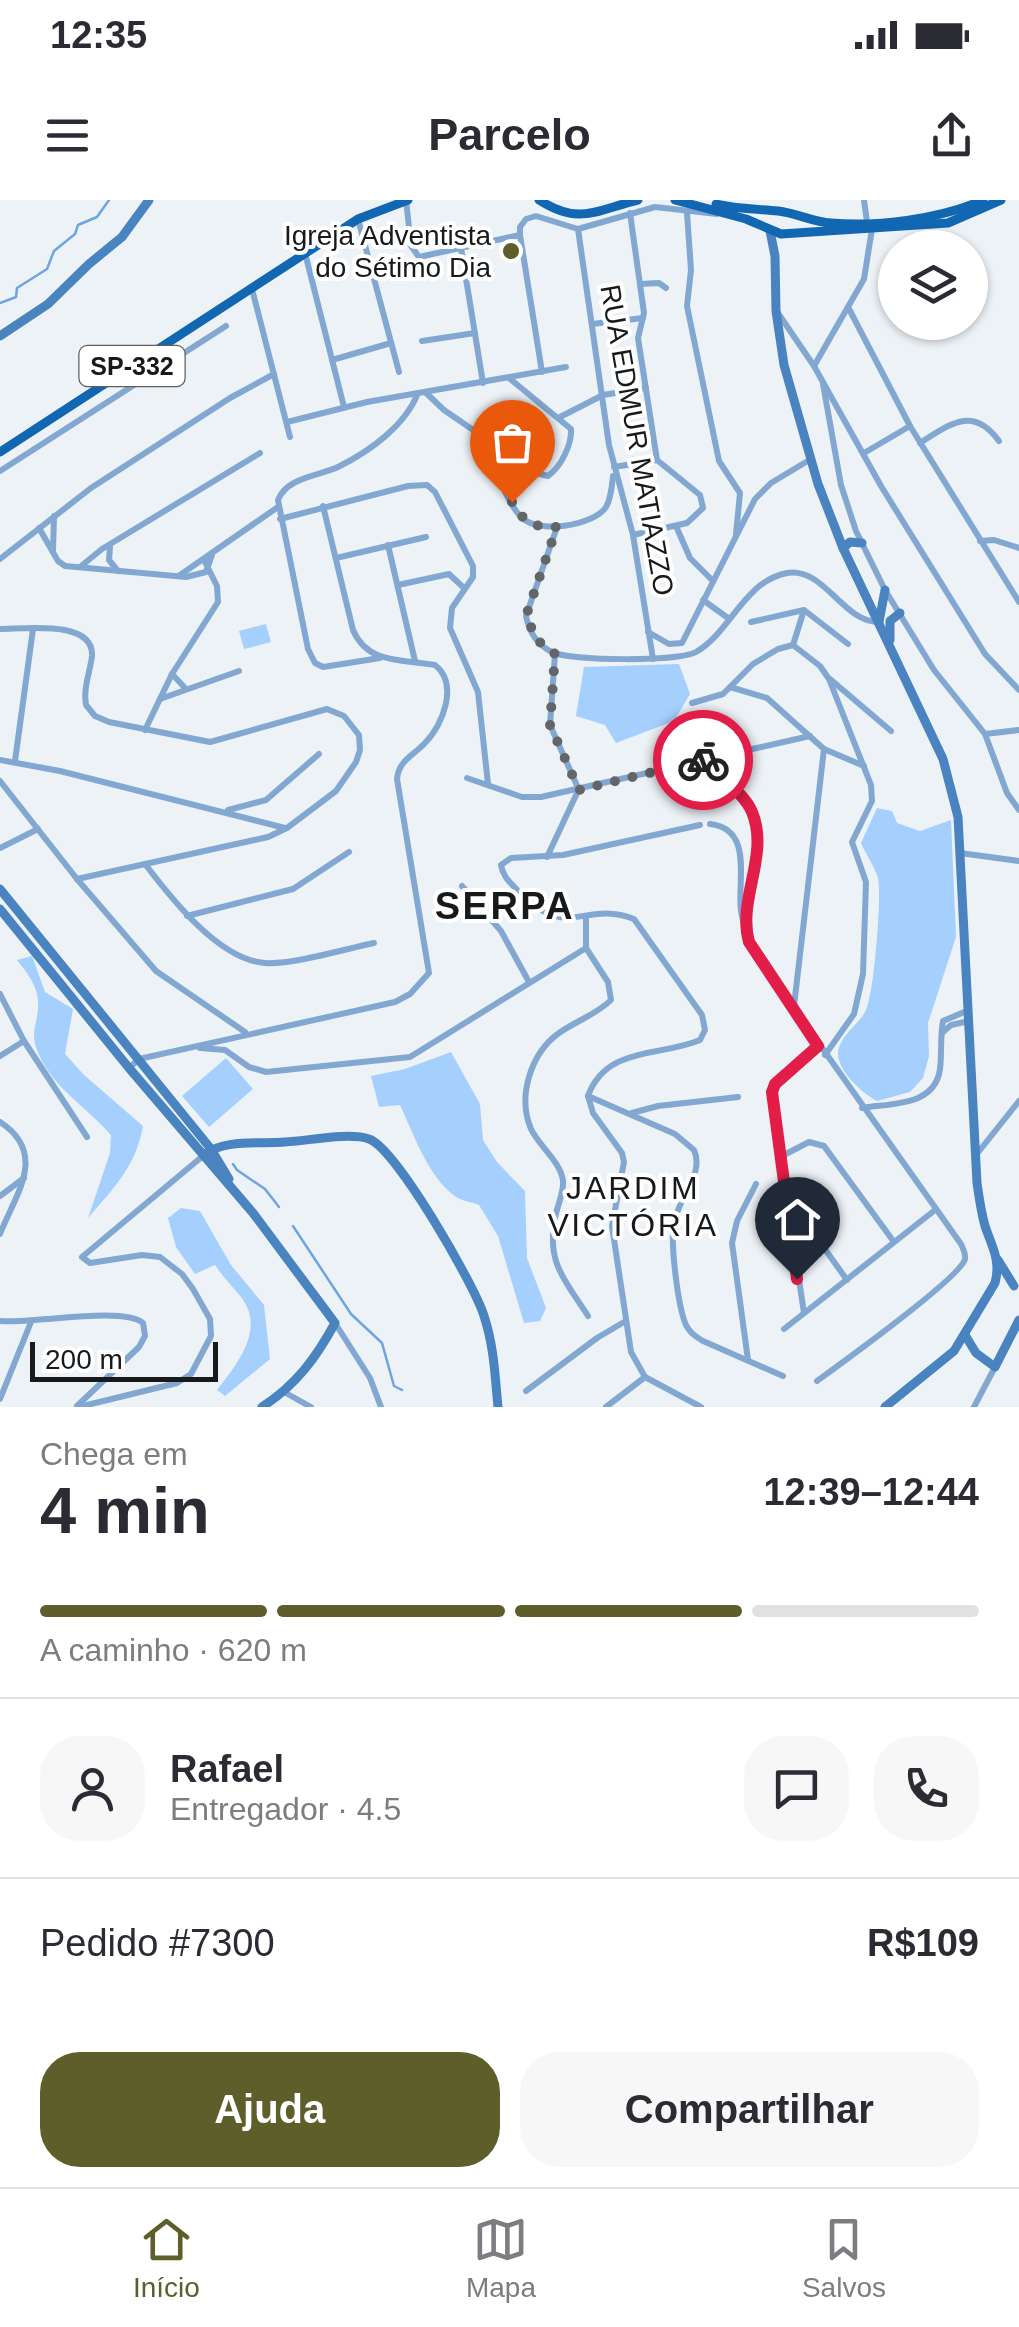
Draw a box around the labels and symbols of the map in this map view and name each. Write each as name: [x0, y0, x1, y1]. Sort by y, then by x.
place label: Igreja Adventista do Sétimo Dia: [284, 220, 491, 283]
marker: Igreja Adventista do Sétimo Dia: [500, 240, 522, 262]
street label: RUA EDMUR MATIAZZO: [594, 282, 680, 598]
road number: SP-332: [80, 346, 184, 386]
pin: [470, 400, 555, 503]
courier: [653, 710, 753, 810]
district label: SERPA: [435, 885, 575, 927]
district label: JARDIM VICTÓRIA: [547, 1170, 719, 1243]
pin: [755, 1177, 840, 1280]
scale bar: [30, 1337, 218, 1382]

